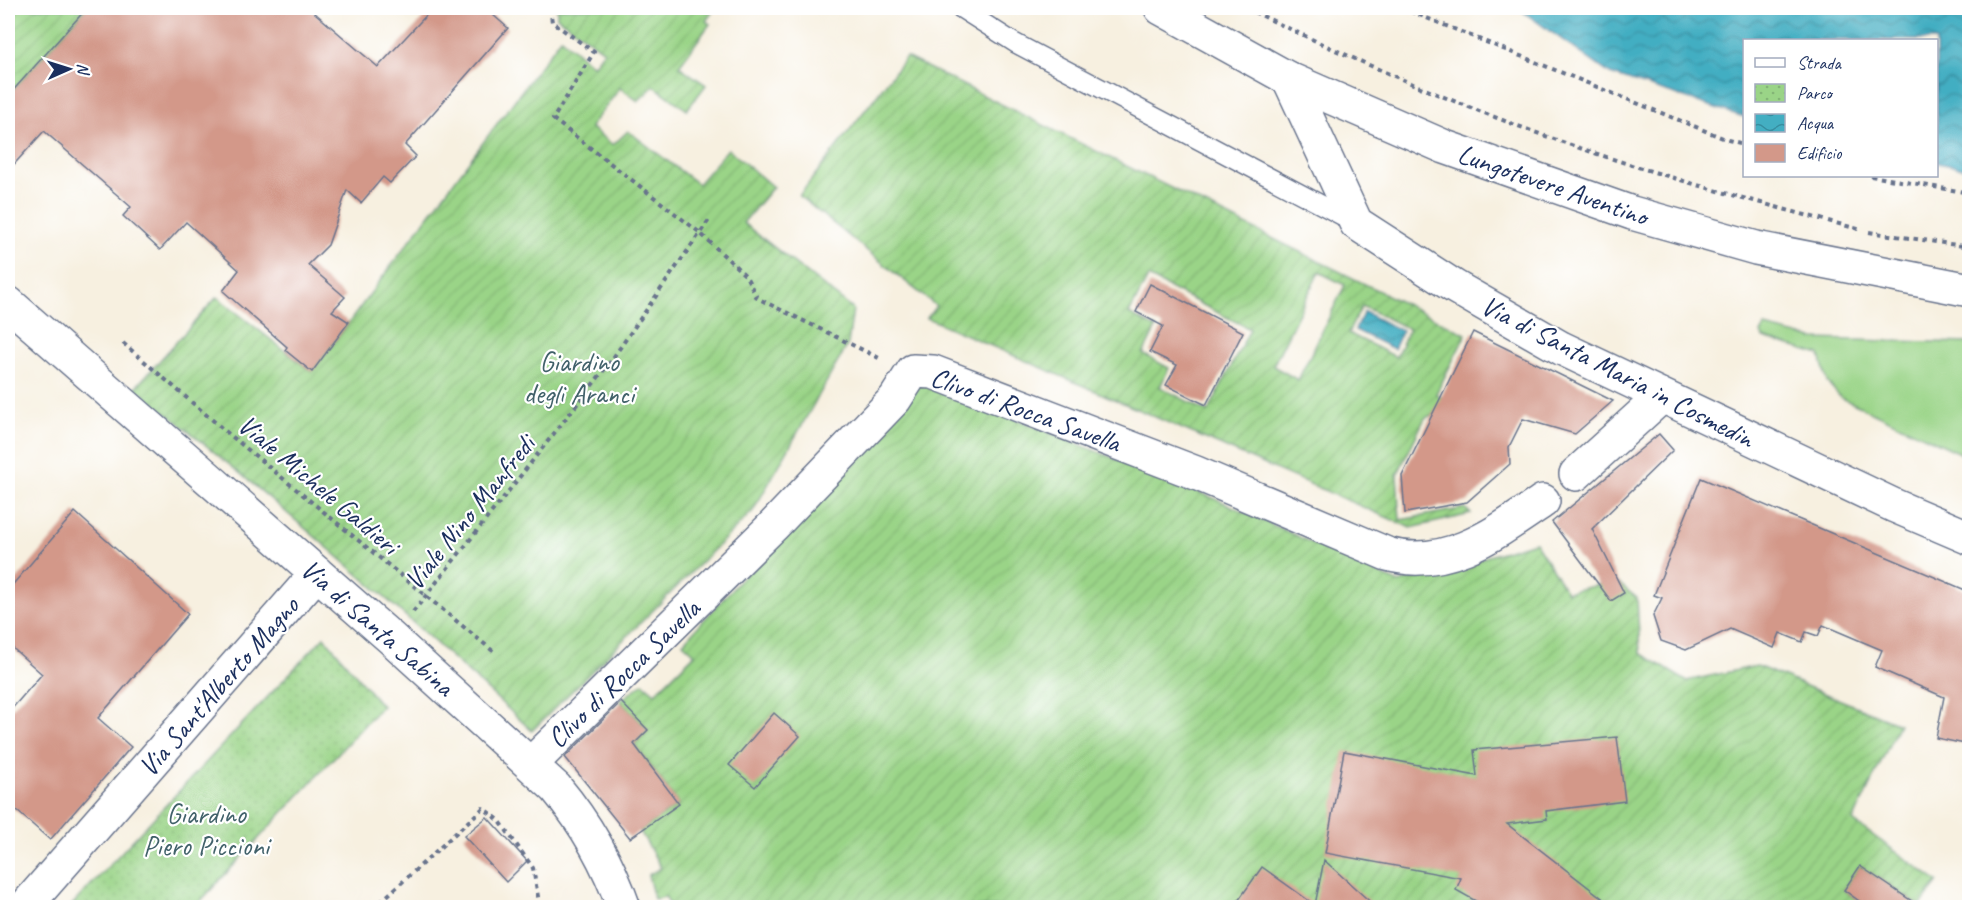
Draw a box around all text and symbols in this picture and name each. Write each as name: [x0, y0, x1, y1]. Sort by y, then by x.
north arrow: [39, 39, 99, 99]
legend: [1743, 39, 1938, 177]
text: Strada: [1797, 52, 1842, 74]
text: N: [73, 63, 93, 77]
text: Parco: [1797, 82, 1833, 104]
text: Acqua: [1797, 112, 1835, 134]
street label: Lungotevere Aventino: [1453, 136, 1655, 234]
text: Edificio: [1797, 142, 1843, 164]
street label: Via di Santa Maria in Cosmedin: [1476, 287, 1761, 456]
park label: Giardino degli Aranci: [524, 344, 638, 411]
street label: Clivo di Rocca Savella: [926, 359, 1127, 461]
street label: Viale Michele Galdieri: [231, 407, 409, 564]
street label: Viale Nino Manfredi: [396, 425, 545, 597]
street label: Via di Santa Sabina: [294, 551, 463, 705]
street label: Via Sant'Alberto Magno: [131, 587, 308, 784]
street label: Clivo di Rocca Savella: [540, 590, 708, 755]
park label: Giardino Piero Piccioni: [143, 796, 273, 863]

